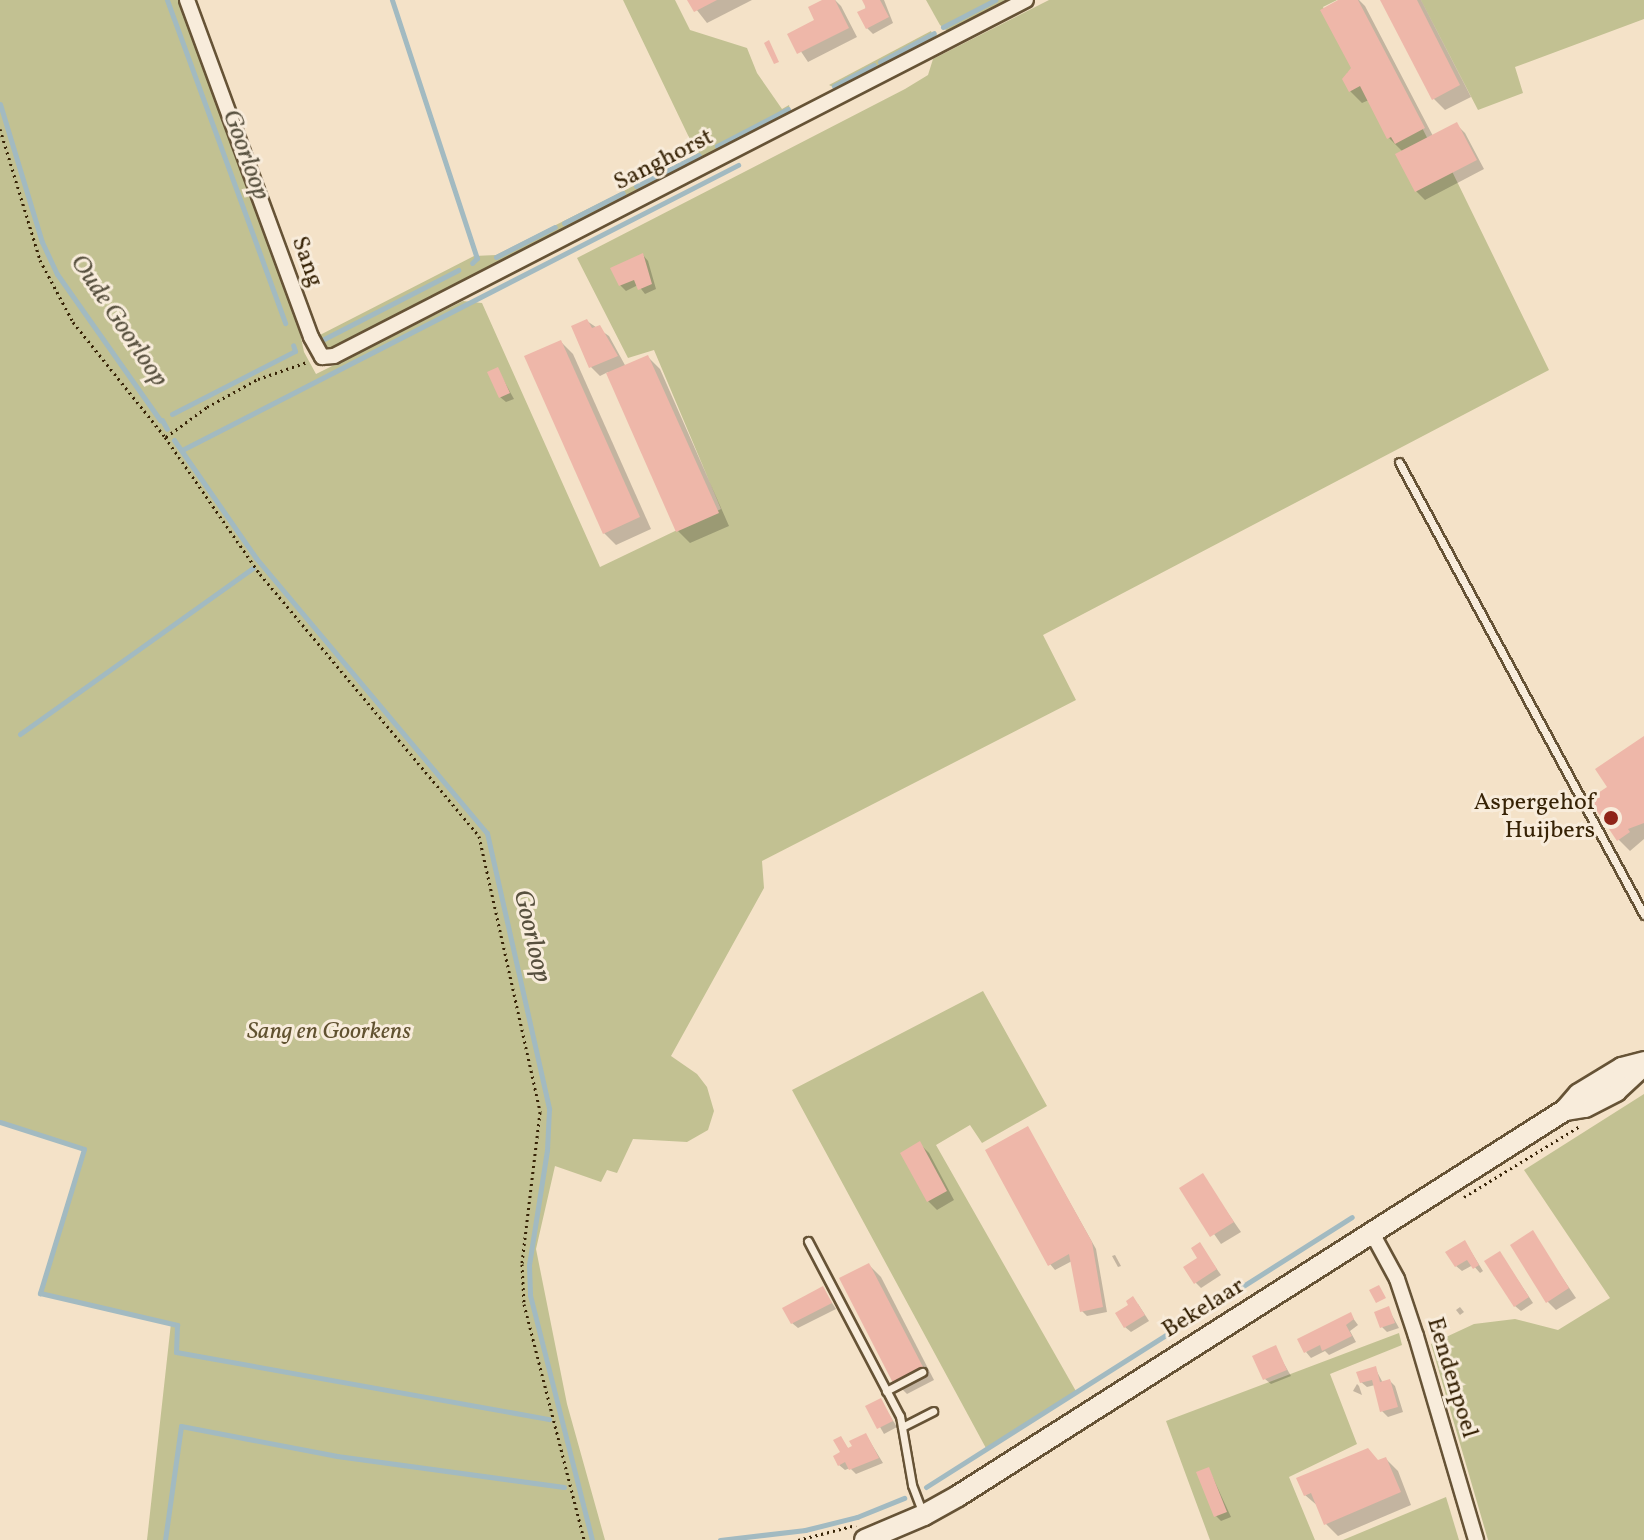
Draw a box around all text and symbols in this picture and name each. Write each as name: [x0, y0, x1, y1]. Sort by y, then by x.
water label: Goorloop: [214, 106, 276, 204]
street label: Sanghorst: [610, 124, 718, 198]
street label: Sang: [284, 233, 328, 291]
water label: Oude Goorloop: [62, 249, 174, 393]
place label: Aspergehof Huijbers: [1474, 790, 1595, 846]
marker: Aspergehof Huijbers: [1602, 809, 1620, 827]
water label: Goorloop: [505, 887, 557, 985]
park label: Sang en Goorkens: [247, 1019, 411, 1047]
street label: Bekelaar: [1158, 1273, 1250, 1345]
street label: Eendenpoel: [1419, 1314, 1483, 1442]

